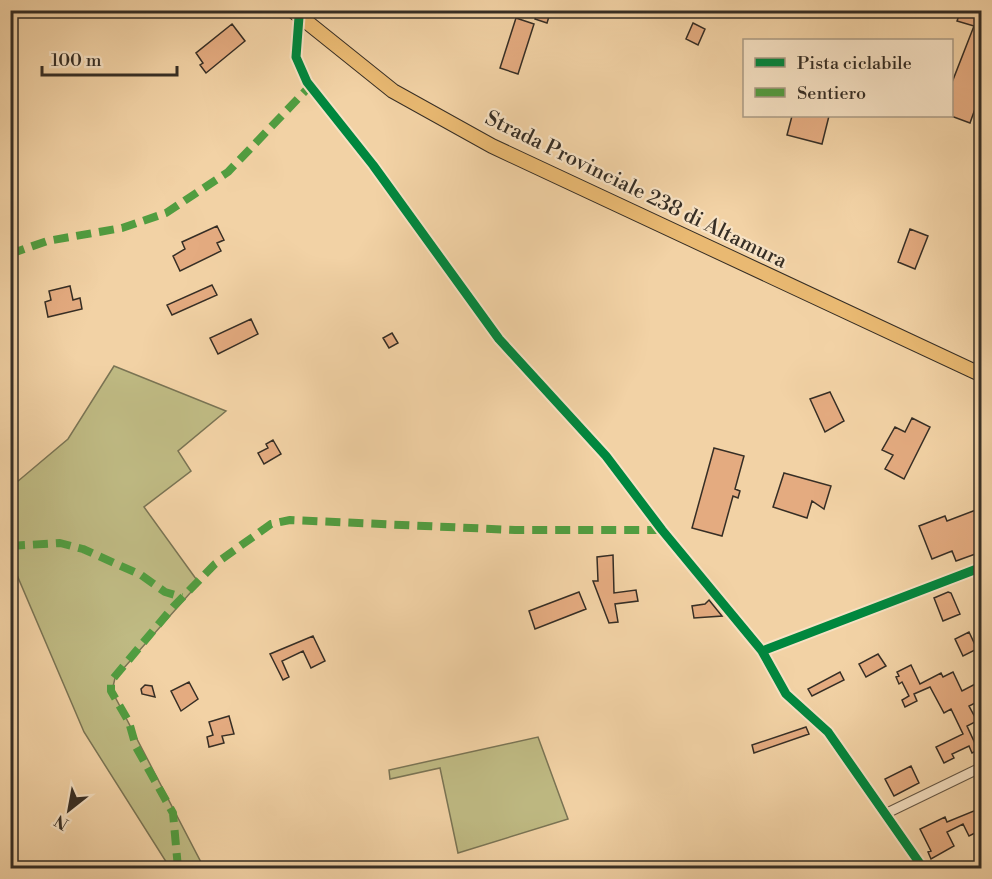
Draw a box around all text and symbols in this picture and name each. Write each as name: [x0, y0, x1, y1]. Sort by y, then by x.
scale bar: [42, 39, 177, 77]
legend: [743, 39, 953, 117]
text: 100 m: [51, 49, 102, 72]
text: Pista ciclabile: [797, 52, 912, 75]
text: Sentiero: [797, 82, 866, 105]
street label: Strada Provinciale 238 di Altamura: [481, 105, 792, 275]
north arrow: [39, 780, 99, 840]
text: N: [51, 810, 72, 834]

